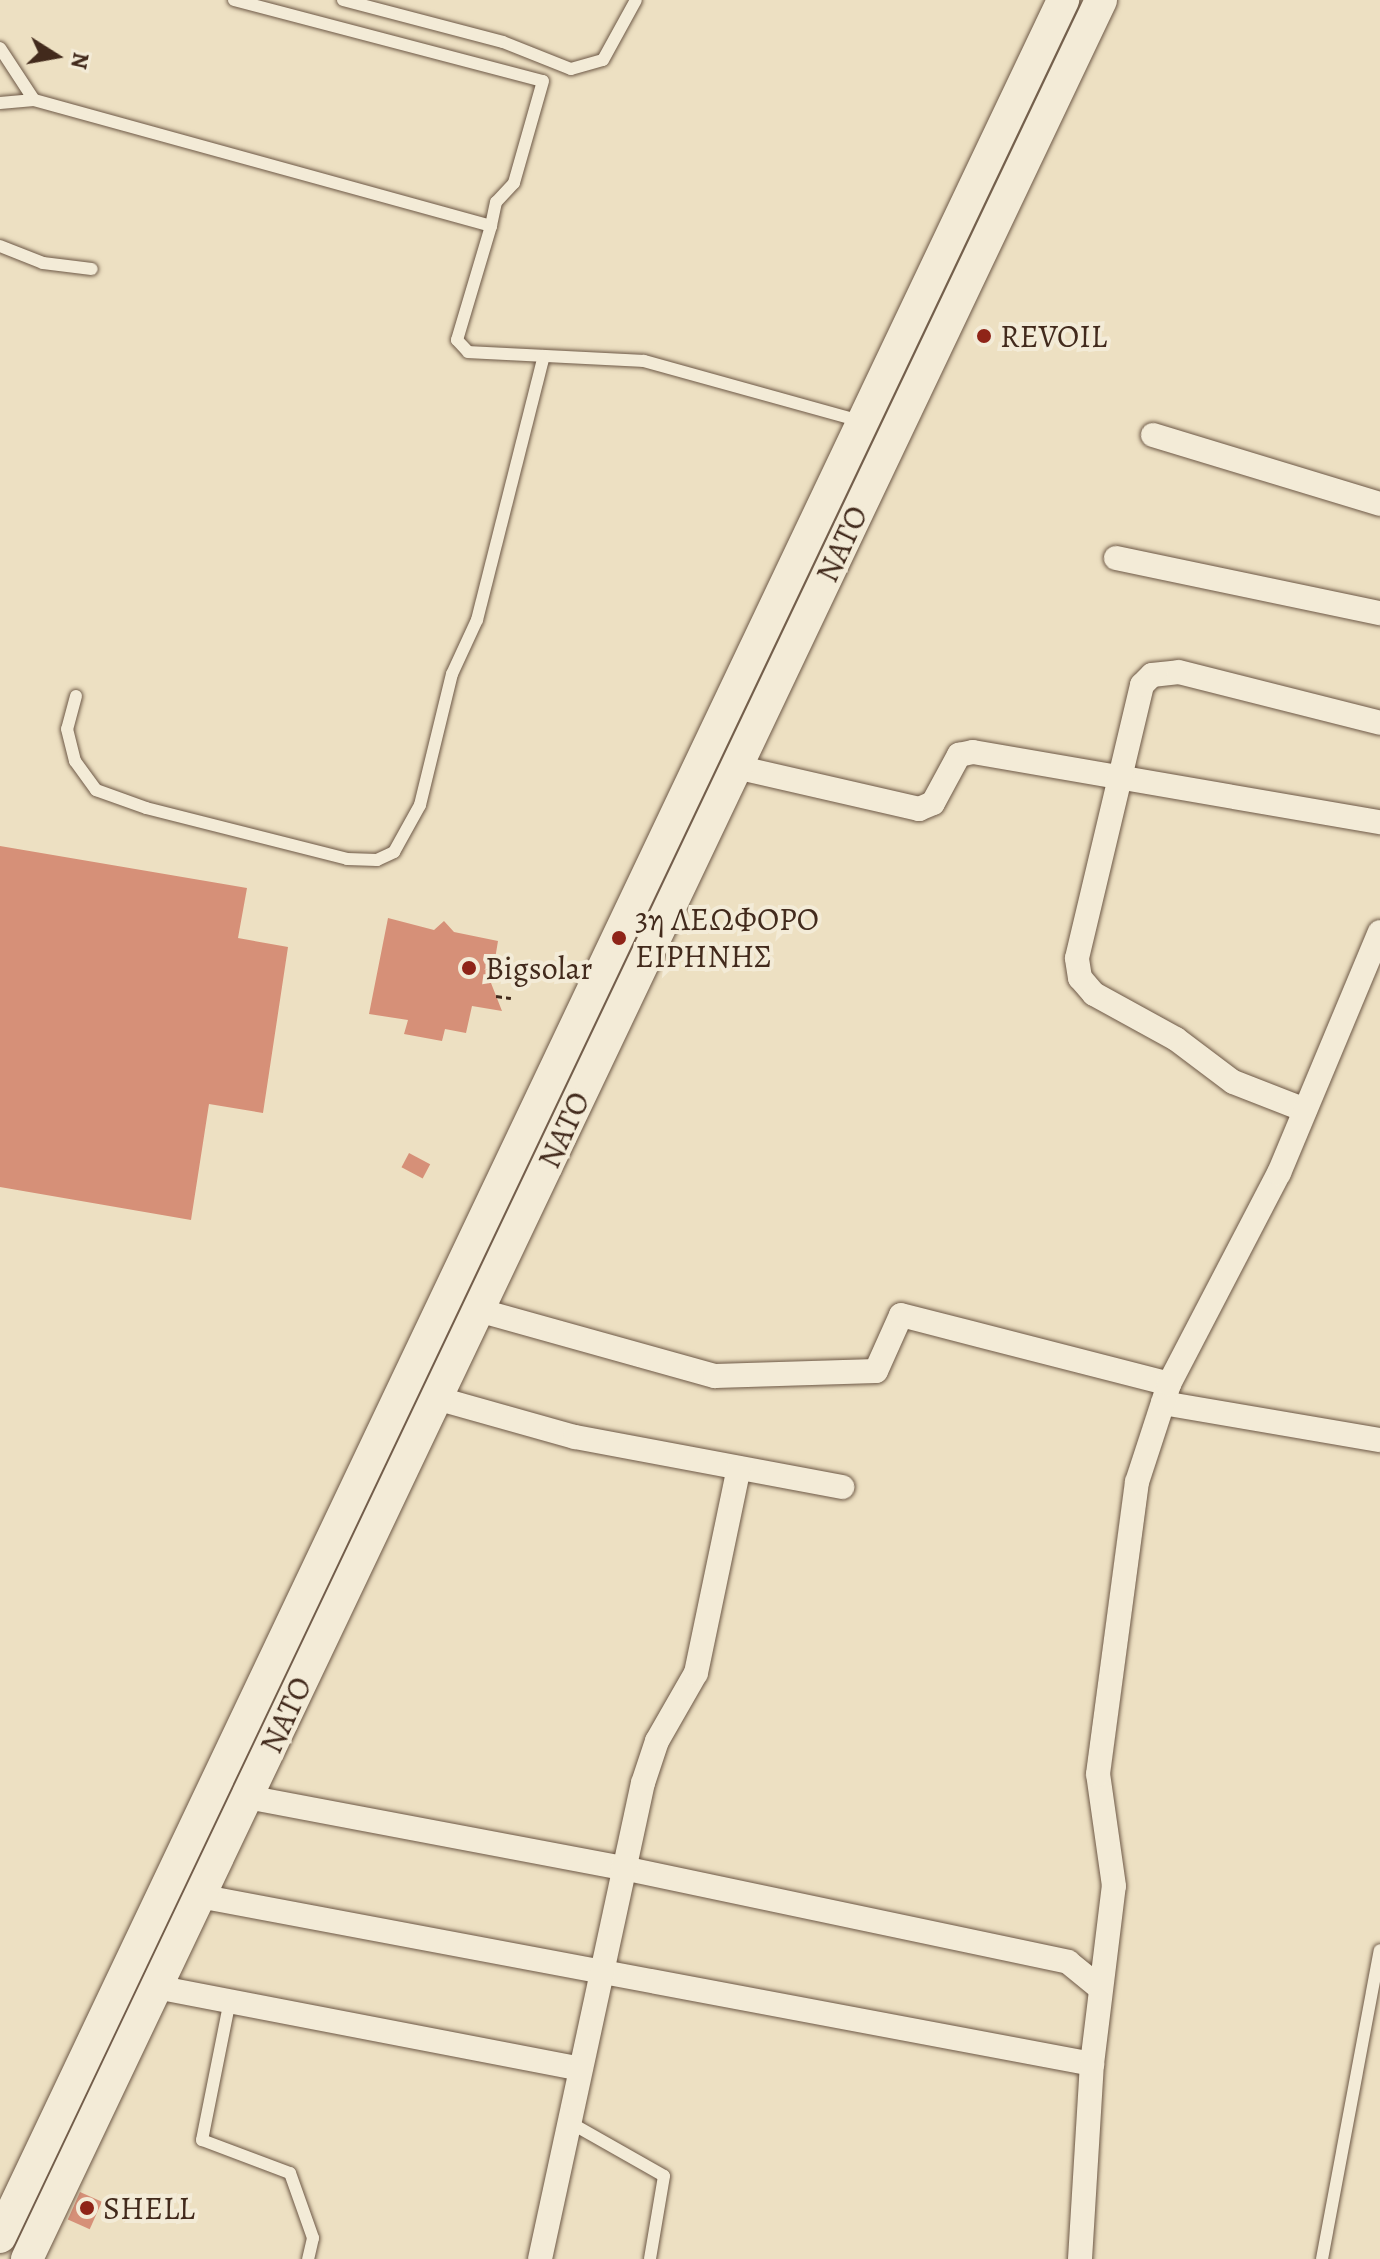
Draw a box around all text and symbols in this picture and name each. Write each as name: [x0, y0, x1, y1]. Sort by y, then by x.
north arrow: [16, 16, 96, 96]
text: N: [63, 50, 96, 71]
place label: REVOIL: [1000, 317, 1107, 355]
marker: REVOIL: [975, 327, 993, 345]
street label: ΝΑΤΟ: [808, 500, 876, 588]
place label: 3η ΛΕΩΦΟΡΟ ΕΙΡΗΝΗΣ: [635, 901, 819, 976]
marker: 3η ΛΕΩΦΟΡΟ ΕΙΡΗΝΗΣ: [610, 929, 628, 947]
place label: Bigsolar: [485, 949, 593, 987]
marker: Bigsolar: [460, 959, 478, 977]
street label: ΝΑΤΟ: [530, 1086, 598, 1174]
street label: ΝΑΤΟ: [252, 1671, 320, 1759]
place label: SHELL: [103, 2189, 195, 2227]
marker: SHELL: [78, 2199, 96, 2217]

